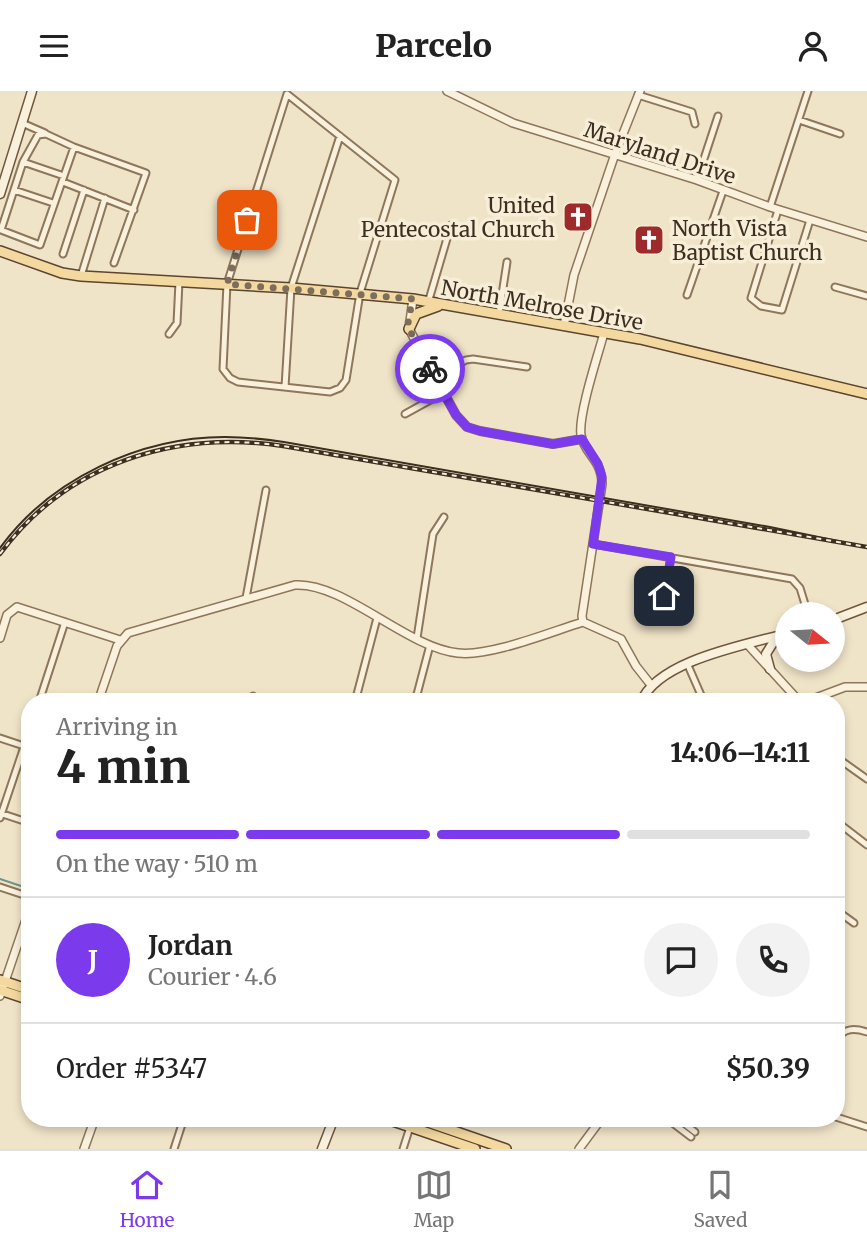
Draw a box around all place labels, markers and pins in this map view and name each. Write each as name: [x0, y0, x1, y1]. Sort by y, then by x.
pin: [217, 190, 277, 250]
place label: United Pentecostal Church: [361, 192, 555, 243]
church icon: United Pentecostal Church: [561, 200, 595, 234]
place label: North Vista Baptist Church: [672, 215, 822, 266]
church icon: North Vista Baptist Church: [632, 223, 666, 257]
pin: [634, 566, 694, 626]

